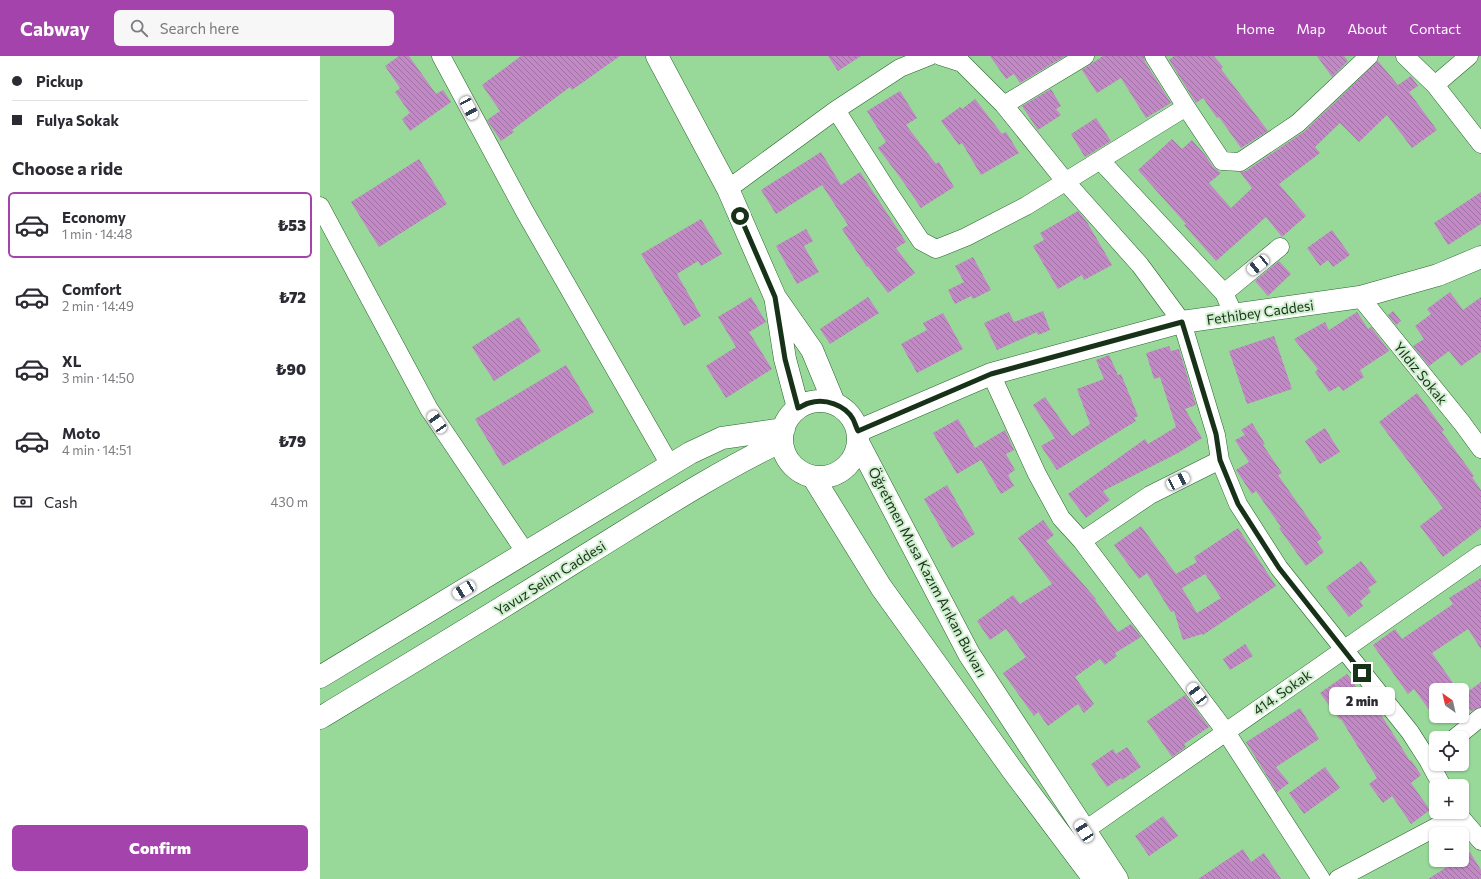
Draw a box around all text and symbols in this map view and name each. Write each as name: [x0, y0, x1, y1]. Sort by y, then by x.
search box: [114, 10, 394, 46]
text: Cabway: [20, 17, 90, 40]
icon: search: [128, 17, 150, 39]
text: Search here: [160, 19, 239, 37]
text: Home: [1236, 20, 1275, 37]
text: Map: [1297, 20, 1325, 37]
text: About: [1347, 20, 1387, 37]
text: Contact: [1409, 20, 1461, 37]
text: Pickup: [36, 72, 83, 90]
car: [458, 95, 480, 121]
text: Fulya Sokak: [36, 111, 119, 129]
text: Choose a ride: [12, 157, 123, 179]
icon: car: [14, 207, 50, 243]
route start: [731, 207, 749, 225]
text: Economy: [62, 208, 126, 226]
text: ₺53: [278, 216, 306, 234]
text: 1 min · 14:48: [62, 226, 132, 242]
car: [1245, 253, 1271, 277]
icon: car: [14, 279, 50, 315]
text: Comfort: [62, 280, 122, 298]
text: ₺72: [279, 288, 306, 306]
street label: Fethibey Caddesi: [1205, 296, 1315, 328]
text: 2 min · 14:49: [62, 298, 134, 314]
street label: Yıldız Sokak: [1391, 338, 1452, 408]
icon: car: [14, 351, 50, 387]
text: XL: [62, 352, 81, 370]
text: ₺90: [276, 360, 306, 378]
text: 3 min · 14:50: [62, 370, 134, 386]
car: [425, 409, 449, 435]
icon: car: [14, 423, 50, 459]
text: Moto: [62, 424, 101, 442]
text: ₺79: [278, 432, 306, 450]
text: 4 min · 14:51: [62, 442, 132, 458]
street label: Öğretmen Musa Kazım Arıkan Bulvarı: [865, 464, 991, 680]
car: [1165, 470, 1191, 492]
icon: cash: [12, 491, 34, 513]
text: Cash: [44, 493, 78, 511]
text: 430 m: [270, 494, 308, 510]
street label: Yavuz Selim Caddesi: [491, 537, 609, 619]
car: [451, 579, 477, 601]
route end: [1353, 664, 1371, 682]
street label: 414. Sokak: [1250, 665, 1315, 718]
car: [1185, 681, 1209, 707]
north arrow: [1429, 683, 1469, 723]
map controls: [1429, 683, 1469, 867]
callout: 2 min: [1329, 687, 1395, 715]
text: 2 min: [1346, 693, 1378, 709]
button: locate: [1429, 731, 1469, 771]
button: +: [1429, 779, 1469, 819]
car: [1072, 818, 1096, 844]
button: Confirm: [12, 825, 308, 871]
button: −: [1429, 827, 1469, 867]

